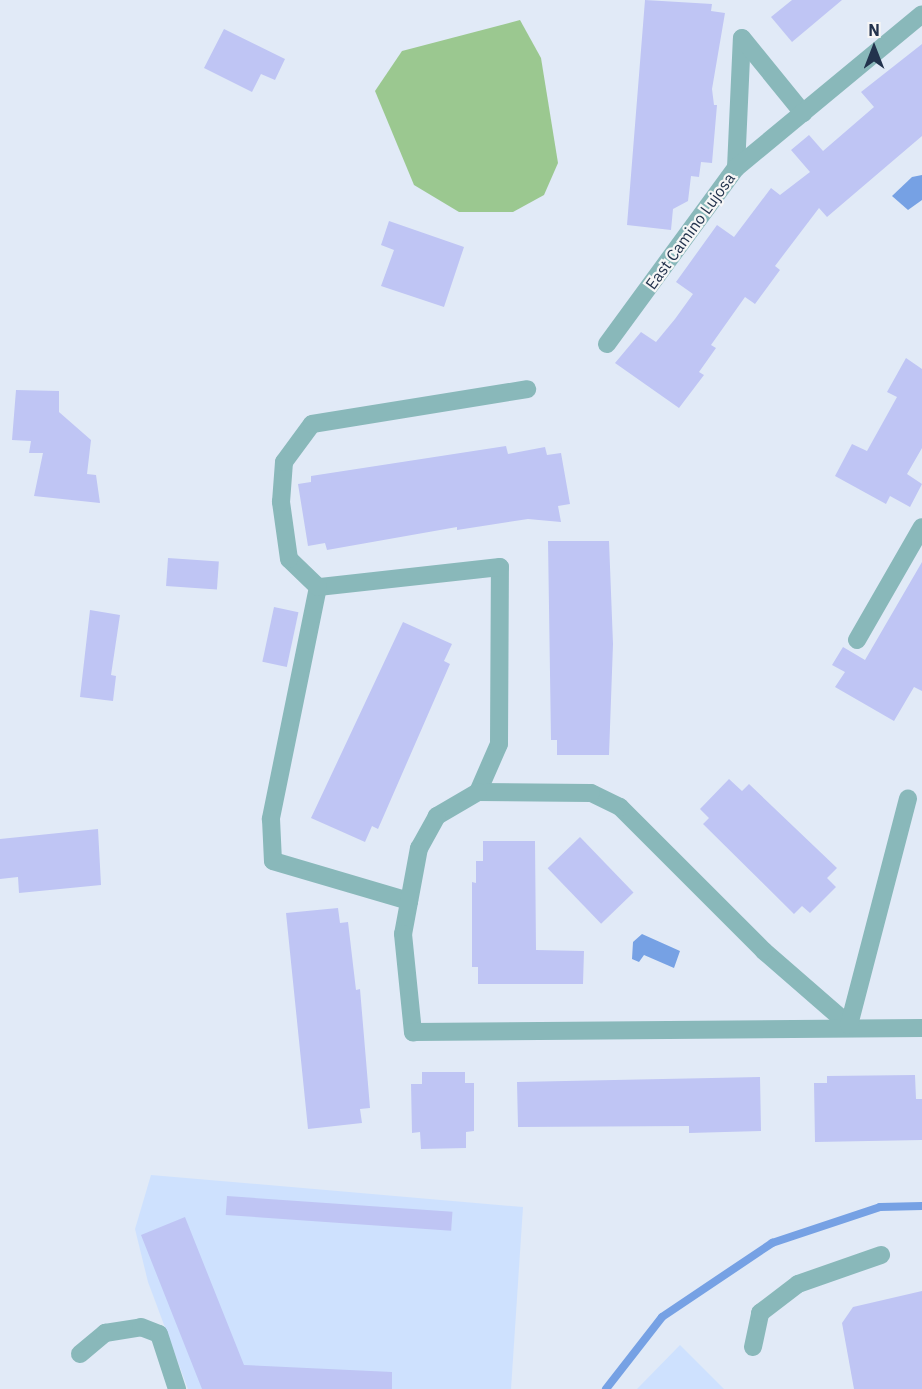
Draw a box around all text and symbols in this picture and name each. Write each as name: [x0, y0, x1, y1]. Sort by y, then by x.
north arrow: [844, 18, 904, 78]
text: N: [868, 20, 880, 40]
street label: East Camino Lujosa: [641, 169, 739, 293]

